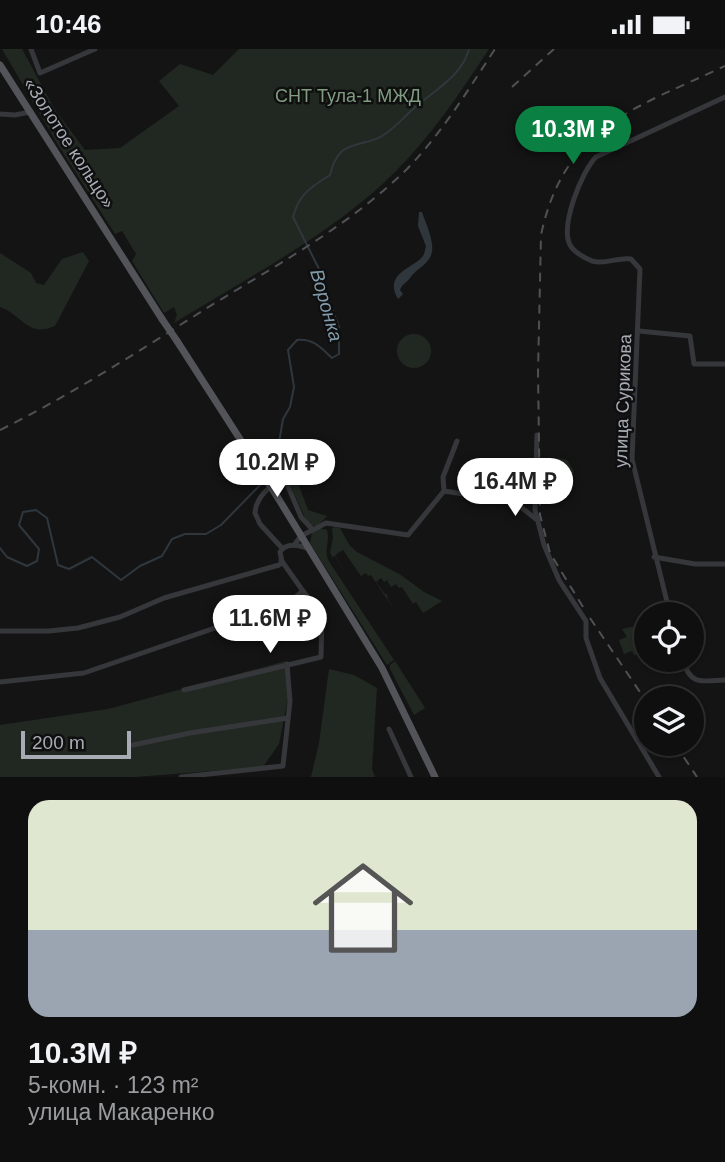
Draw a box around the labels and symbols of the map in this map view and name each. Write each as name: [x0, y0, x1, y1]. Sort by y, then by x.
street label: «Золотое кольцо»: [19, 74, 119, 212]
park label: СНТ Тула-1 МЖД: [275, 86, 421, 106]
pin: 10.3M ₽: [508, 107, 638, 166]
water label: Воронка: [306, 266, 347, 344]
street label: улица Сурикова: [611, 333, 635, 468]
pin: 10.2M ₽: [212, 440, 342, 499]
pin: 16.4M ₽: [450, 459, 580, 518]
pin: 11.6M ₽: [205, 595, 335, 655]
scale bar: [21, 728, 131, 760]

